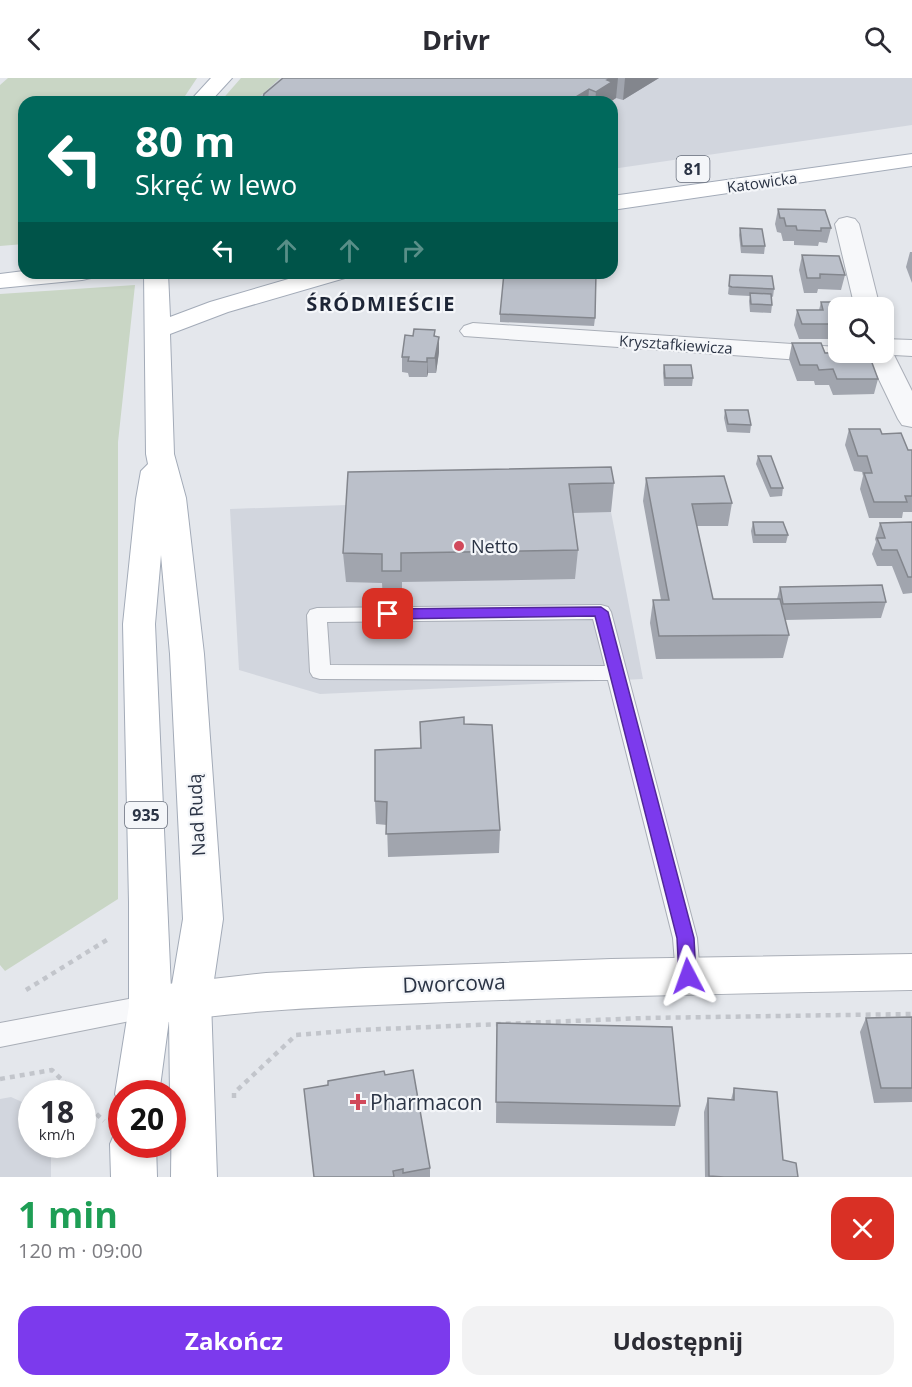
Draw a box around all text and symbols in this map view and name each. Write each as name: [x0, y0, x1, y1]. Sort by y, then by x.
text: Drivr: [422, 21, 490, 58]
icon: back: [18, 23, 51, 56]
icon: search: [861, 23, 894, 56]
text: 80 m: [135, 112, 235, 169]
icon: left: [36, 120, 114, 198]
road number: 81: [676, 156, 710, 182]
text: Skręć w lewo: [135, 166, 297, 203]
street label: Katowicka: [726, 167, 798, 197]
icon: left: [207, 234, 240, 267]
icon: ahead: [270, 234, 303, 267]
icon: ahead: [333, 234, 366, 267]
icon: right: [396, 234, 429, 267]
district label: ŚRÓDMIEŚCIE: [306, 290, 456, 317]
map controls: [828, 297, 894, 363]
button: search: [828, 297, 894, 363]
street label: Krysztafkiewicza: [619, 330, 733, 358]
place label: Netto: [471, 534, 518, 558]
marker: Netto: [452, 539, 466, 553]
pin: [362, 588, 413, 639]
icon: arrive: [371, 597, 404, 630]
street label: Nad Rudą: [182, 773, 210, 857]
road number: 935: [125, 802, 167, 828]
position arrow: [656, 944, 720, 1008]
street label: Dworcowa: [402, 967, 506, 999]
speed limit sign: 20: [108, 1080, 186, 1158]
place label: Pharmacon: [370, 1088, 482, 1116]
text: 18: [40, 1091, 74, 1132]
marker: Pharmacon: [351, 1095, 365, 1109]
text: km/h: [39, 1124, 75, 1144]
text: 1 min: [18, 1190, 118, 1239]
button: close: [831, 1197, 894, 1260]
text: 120 m · 09:00: [18, 1237, 143, 1264]
button: Zakończ: [18, 1306, 450, 1375]
button: Udostępnij: [462, 1306, 894, 1375]

